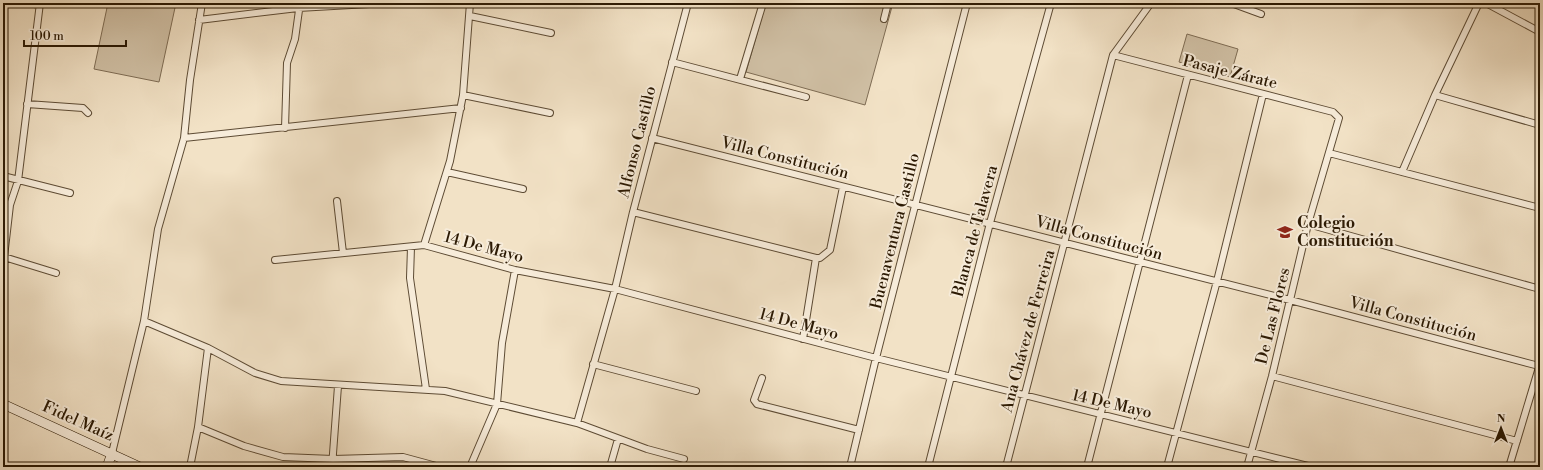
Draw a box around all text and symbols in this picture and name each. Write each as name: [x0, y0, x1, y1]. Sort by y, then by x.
scale bar: [24, 22, 126, 48]
text: 100 m: [30, 29, 64, 44]
street label: Pasaje Zárate: [1181, 51, 1279, 93]
street label: Alfonso Castillo: [613, 84, 661, 201]
street label: Villa Constitución: [718, 132, 851, 184]
street label: Buenaventura Castillo: [866, 151, 924, 312]
street label: Blanca de Talavera: [948, 162, 1002, 300]
street label: Villa Constitución: [1032, 211, 1165, 265]
place label: Colegio Constitución: [1297, 213, 1394, 251]
school or university icon: Colegio Constitución: [1276, 223, 1294, 241]
street label: 14 De Mayo: [442, 227, 526, 267]
street label: Ana Chávez de Ferreira: [996, 247, 1060, 415]
street label: De Las Flores: [1251, 266, 1295, 366]
street label: Villa Constitución: [1346, 292, 1479, 346]
street label: 14 De Mayo: [757, 304, 841, 344]
street label: 14 De Mayo: [1070, 385, 1154, 423]
street label: Fidel Maíz: [39, 396, 117, 446]
north arrow: [1481, 408, 1521, 448]
text: N: [1497, 412, 1506, 426]

